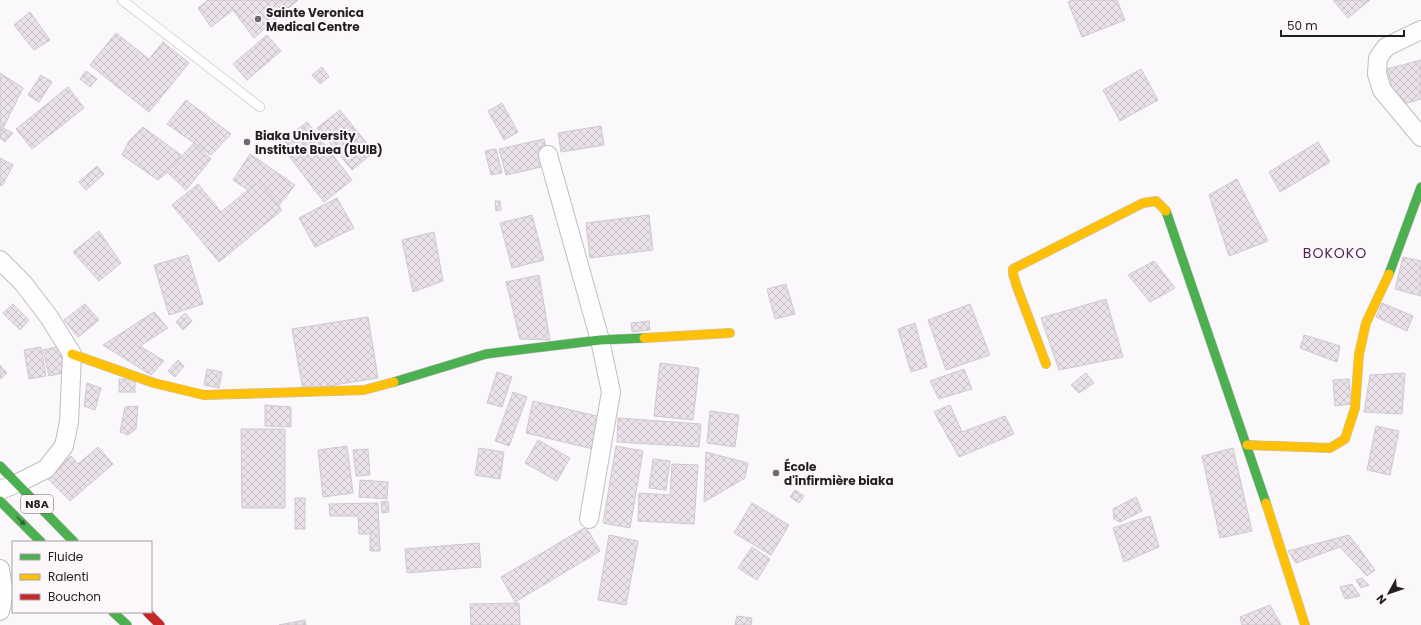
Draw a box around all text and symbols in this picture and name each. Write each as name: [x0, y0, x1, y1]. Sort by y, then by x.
place label: Sainte Veronica Medical Centre: [266, 4, 364, 35]
scale bar: [1281, 12, 1404, 38]
marker: Sainte Veronica Medical Centre: [253, 14, 263, 24]
text: 50 m: [1287, 17, 1318, 34]
place label: Biaka University Institute Buea (BUIB): [255, 127, 383, 158]
marker: Biaka University Institute Buea (BUIB): [242, 137, 252, 147]
district label: BOKOKO: [1303, 243, 1367, 263]
place label: École d'infirmière biaka: [784, 458, 894, 489]
marker: École d'infirmière biaka: [771, 468, 781, 478]
road number: N8A: [21, 495, 53, 513]
one-way arrow: [16, 516, 26, 526]
legend: [12, 541, 152, 613]
text: Fluide: [48, 548, 83, 565]
text: Ralenti: [48, 568, 89, 585]
north arrow: [1369, 573, 1409, 613]
text: Bouchon: [48, 588, 101, 605]
text: N: [1373, 591, 1390, 608]

